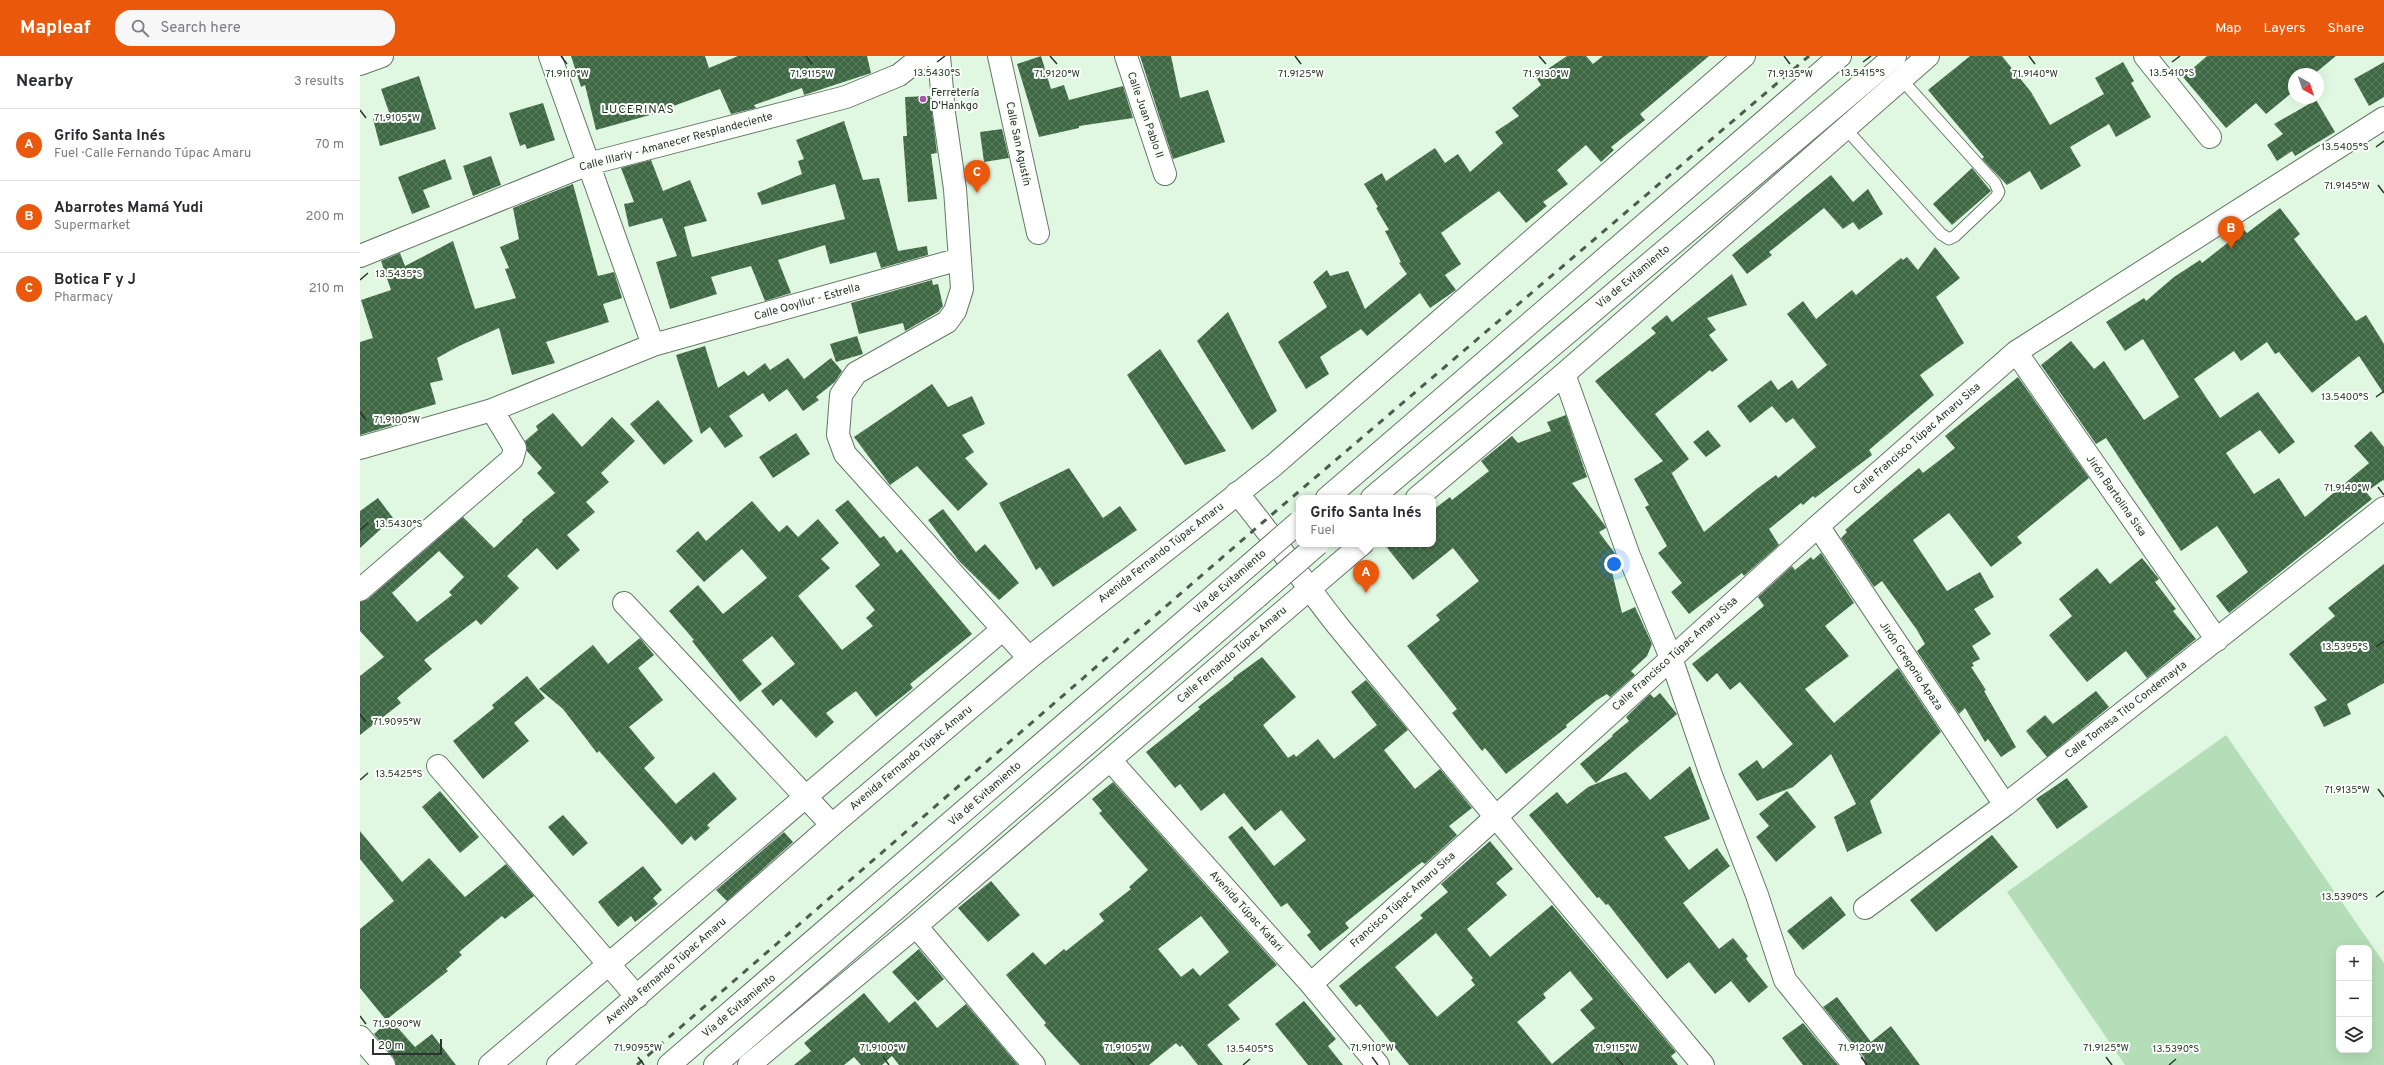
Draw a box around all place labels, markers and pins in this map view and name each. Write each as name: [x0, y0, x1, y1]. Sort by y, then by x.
place label: Ferretería D'Hankgo: [931, 86, 980, 113]
marker: Ferretería D'Hankgo: [918, 94, 928, 104]
pin: C: [964, 160, 990, 193]
pin: B: [2218, 216, 2244, 249]
pin: A: [1353, 560, 1379, 593]

